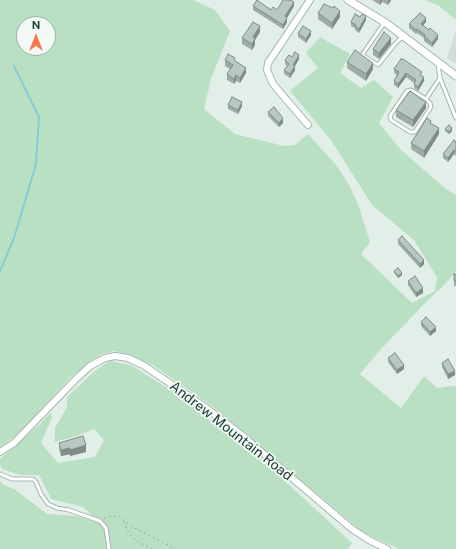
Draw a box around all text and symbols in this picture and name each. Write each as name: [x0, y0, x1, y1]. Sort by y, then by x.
north arrow: [16, 16, 56, 56]
text: N: [32, 19, 40, 31]
street label: Andrew Mountain Road: [166, 378, 296, 484]

